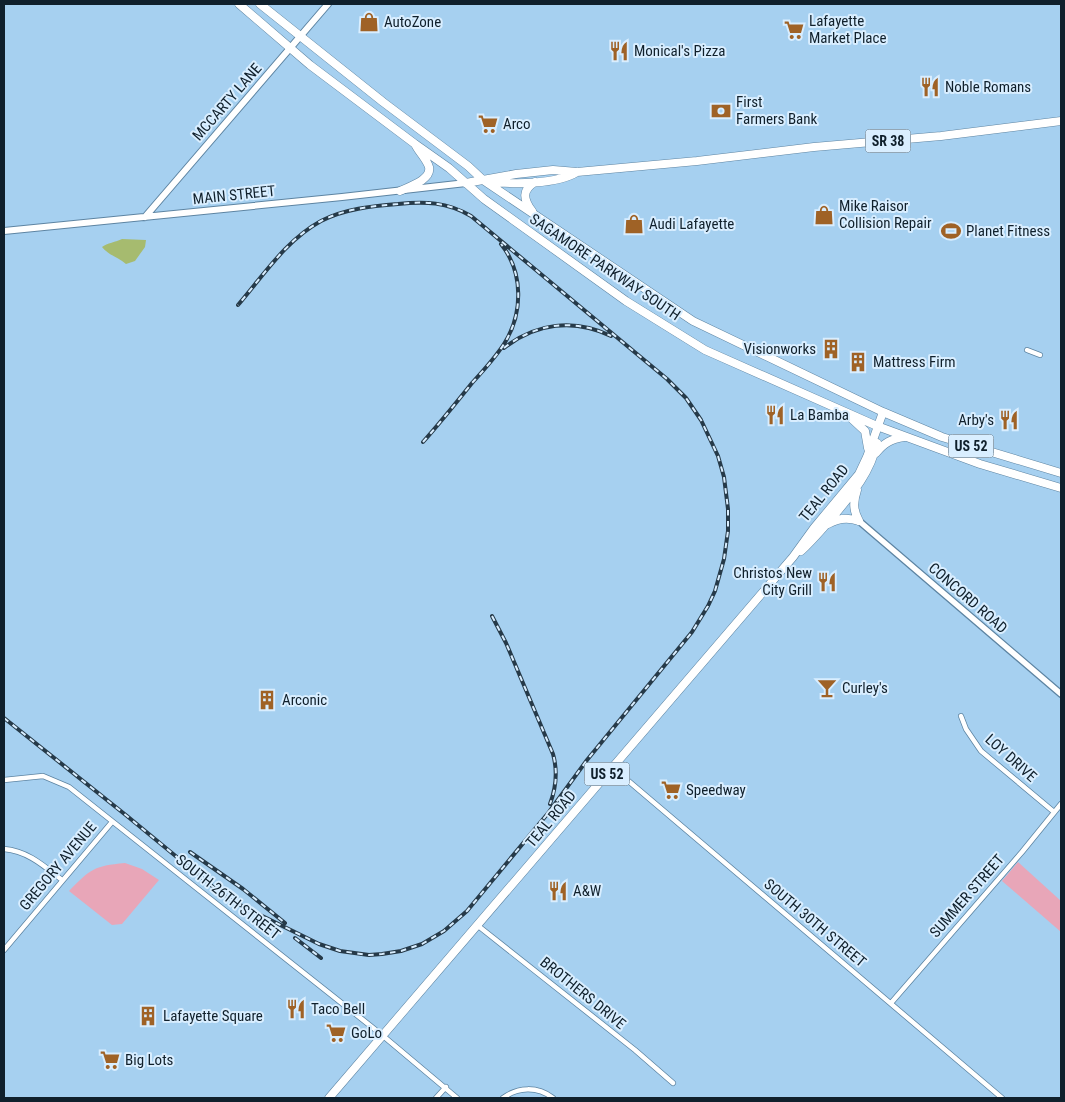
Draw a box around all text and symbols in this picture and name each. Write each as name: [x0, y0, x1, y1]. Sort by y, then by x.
shop icon: AutoZone: [358, 11, 380, 33]
place label: Lafayette Market Place: [809, 12, 887, 47]
place label: AutoZone: [384, 13, 441, 31]
supermarket icon: Lafayette Market Place: [783, 19, 805, 41]
restaurant icon: Monical's Pizza: [608, 40, 630, 62]
place label: Monical's Pizza: [634, 42, 726, 60]
street label: MCCARTY LANE: [189, 60, 265, 144]
restaurant icon: Noble Romans: [919, 76, 941, 98]
place label: Noble Romans: [945, 78, 1031, 96]
place label: First Farmers Bank: [736, 93, 818, 128]
bank icon: First Farmers Bank: [710, 100, 732, 122]
supermarket icon: Arco: [477, 113, 499, 135]
place label: Arco: [503, 115, 531, 133]
road number: SR 38: [866, 130, 910, 152]
street label: MAIN STREET: [192, 182, 276, 208]
place label: Mike Raisor Collision Repair: [839, 197, 932, 232]
shop icon: Mike Raisor Collision Repair: [813, 204, 835, 226]
street label: SAGAMORE PARKWAY SOUTH: [526, 210, 684, 324]
shop icon: Audi Lafayette: [623, 213, 645, 235]
place label: Audi Lafayette: [649, 215, 734, 233]
sports icon: Planet Fitness: [940, 220, 962, 242]
place label: Planet Fitness: [966, 222, 1050, 240]
building icon: Visionworks: [820, 338, 842, 360]
place label: Visionworks: [744, 340, 816, 358]
building icon: Mattress Firm: [847, 351, 869, 373]
place label: Mattress Firm: [873, 353, 956, 371]
restaurant icon: La Bamba: [764, 404, 786, 426]
place label: La Bamba: [790, 406, 849, 424]
restaurant icon: Arby's: [998, 409, 1020, 431]
place label: Arby's: [958, 411, 994, 429]
road number: US 52: [948, 434, 994, 458]
street label: TEAL ROAD: [795, 461, 853, 525]
street label: CONCORD ROAD: [925, 559, 1011, 637]
place label: Christos New City Grill: [733, 564, 812, 599]
restaurant icon: Christos New City Grill: [816, 571, 838, 593]
bar icon: Curley's: [816, 677, 838, 699]
place label: Curley's: [842, 679, 888, 697]
building icon: Arconic: [256, 689, 278, 711]
place label: Arconic: [282, 691, 327, 709]
street label: LOY DRIVE: [982, 730, 1040, 786]
road number: US 52: [584, 762, 630, 786]
supermarket icon: Speedway: [660, 779, 682, 801]
place label: Speedway: [686, 781, 746, 799]
street label: TEAL ROAD: [522, 787, 580, 851]
street label: GREGORY AVENUE: [16, 818, 100, 914]
street label: SOUTH 26TH STREET: [172, 851, 284, 943]
street label: SUMMER STREET: [926, 851, 1008, 941]
street label: SOUTH 30TH STREET: [760, 875, 870, 971]
restaurant icon: A&W: [547, 880, 569, 902]
place label: A&W: [573, 882, 602, 900]
street label: BROTHERS DRIVE: [537, 953, 629, 1033]
restaurant icon: Taco Bell: [285, 998, 307, 1020]
place label: Taco Bell: [311, 1000, 365, 1018]
building icon: Lafayette Square: [137, 1005, 159, 1027]
place label: Lafayette Square: [163, 1007, 263, 1025]
supermarket icon: GoLo: [325, 1022, 347, 1044]
place label: GoLo: [351, 1024, 382, 1042]
supermarket icon: Big Lots: [99, 1049, 121, 1071]
place label: Big Lots: [125, 1051, 174, 1069]

